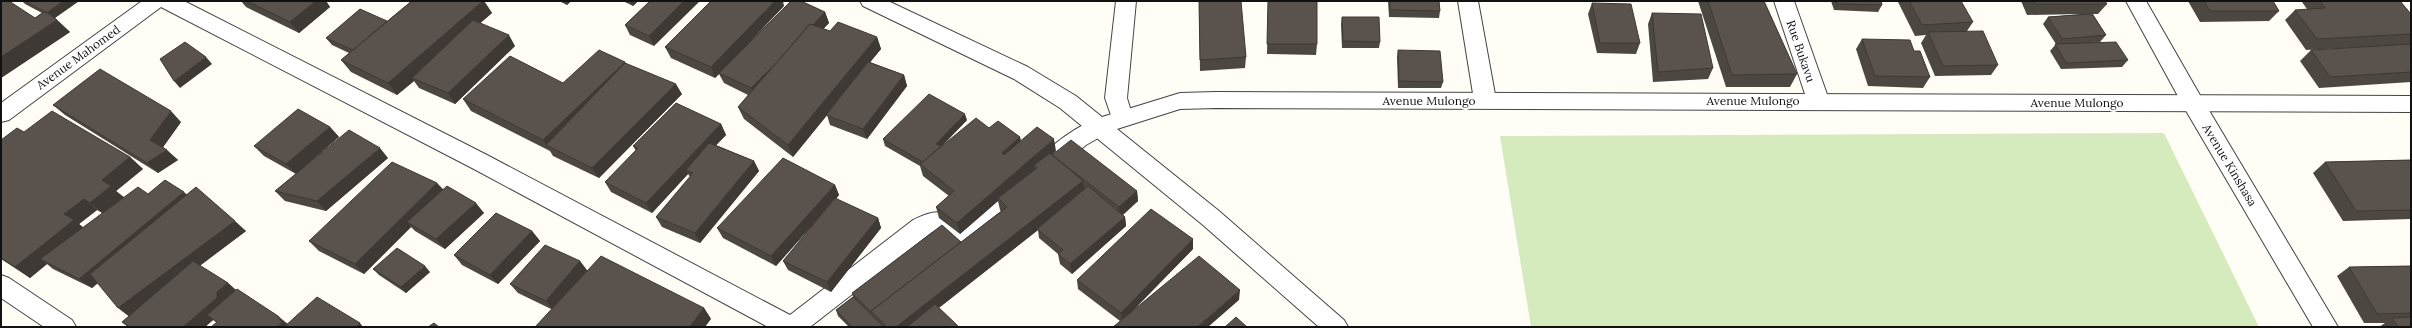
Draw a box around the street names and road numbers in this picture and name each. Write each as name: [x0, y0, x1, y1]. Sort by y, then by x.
street label: Rue Bukavu: [1783, 18, 1819, 84]
street label: Avenue Mahomed: [32, 22, 123, 93]
street label: Avenue Mulongo: [1381, 93, 1476, 108]
street label: Avenue Mulongo: [1705, 93, 1800, 108]
street label: Avenue Mulongo: [2029, 95, 2124, 110]
street label: Avenue Kinshasa: [2199, 120, 2260, 209]

